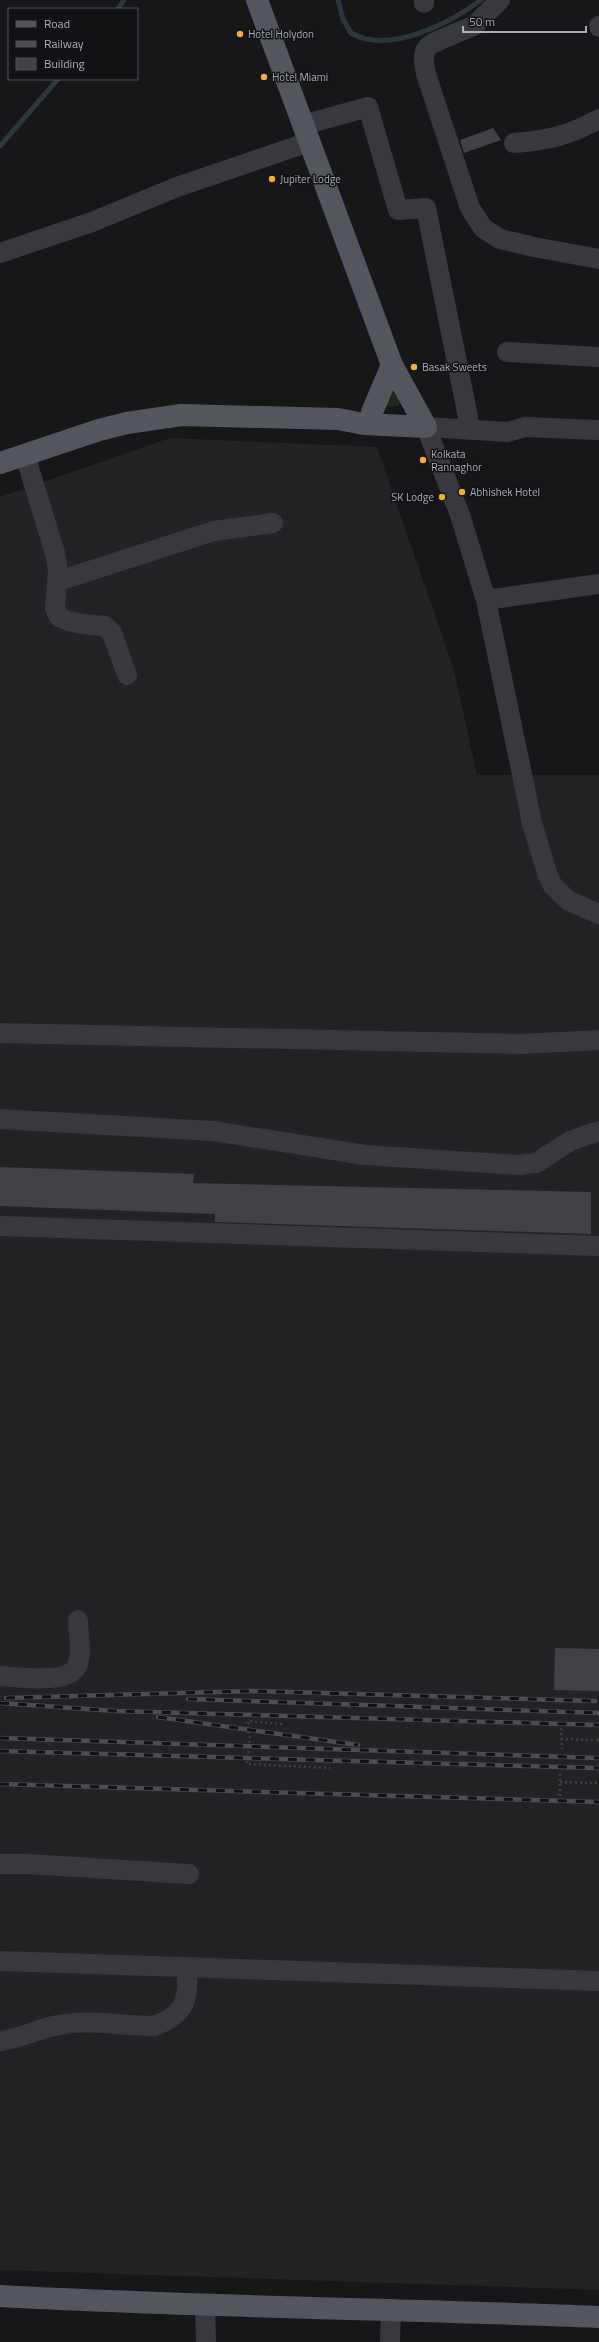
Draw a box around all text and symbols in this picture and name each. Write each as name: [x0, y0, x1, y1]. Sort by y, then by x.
legend: [8, 8, 138, 80]
scale bar: [463, 8, 586, 34]
text: 50 m: [469, 12, 495, 31]
text: Road: [44, 14, 70, 33]
place label: Hotel Holydon: [248, 26, 314, 42]
marker: Hotel Holydon: [235, 29, 245, 39]
text: Railway: [44, 34, 84, 53]
text: Building: [44, 54, 85, 73]
place label: Hotel Miami: [272, 69, 328, 85]
marker: Hotel Miami: [259, 72, 269, 82]
place label: Jupiter Lodge: [280, 171, 341, 187]
marker: Jupiter Lodge: [267, 174, 277, 184]
place label: Basak Sweets: [422, 359, 487, 375]
marker: Basak Sweets: [409, 362, 419, 372]
place label: Kolkata Rannaghor: [431, 446, 482, 475]
marker: Kolkata Rannaghor: [418, 455, 428, 465]
place label: Abhishek Hotel: [470, 484, 540, 500]
marker: Abhishek Hotel: [457, 487, 467, 497]
place label: SK Lodge: [391, 489, 434, 505]
marker: SK Lodge: [437, 492, 447, 502]

